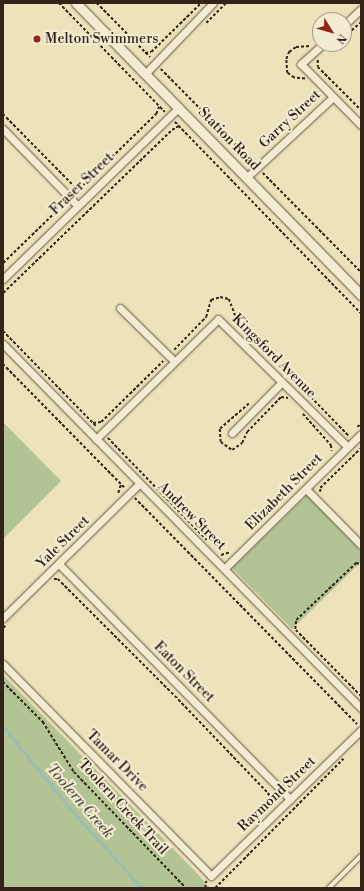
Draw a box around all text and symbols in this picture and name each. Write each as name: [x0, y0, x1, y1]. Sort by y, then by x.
north arrow: [312, 12, 352, 52]
place label: Melton Swimmers: [45, 31, 158, 47]
text: N: [333, 31, 349, 46]
marker: Melton Swimmers: [32, 34, 42, 44]
street label: Garry Street: [256, 86, 324, 152]
street label: Station Road: [195, 104, 263, 174]
street label: Fraser Street: [47, 149, 117, 219]
street label: Kingsford Avenue: [228, 310, 320, 402]
street label: Elizabeth Street: [242, 450, 326, 534]
street label: Andrew Street: [154, 478, 230, 554]
street label: Yale Street: [33, 512, 93, 572]
street label: Eaton Street: [150, 638, 218, 706]
street label: Tamar Drive: [83, 727, 151, 795]
street label: Raymond Street: [235, 753, 319, 835]
street label: Toolern Creek Trail: [75, 756, 171, 858]
water label: Toolern Creek: [43, 760, 117, 842]

